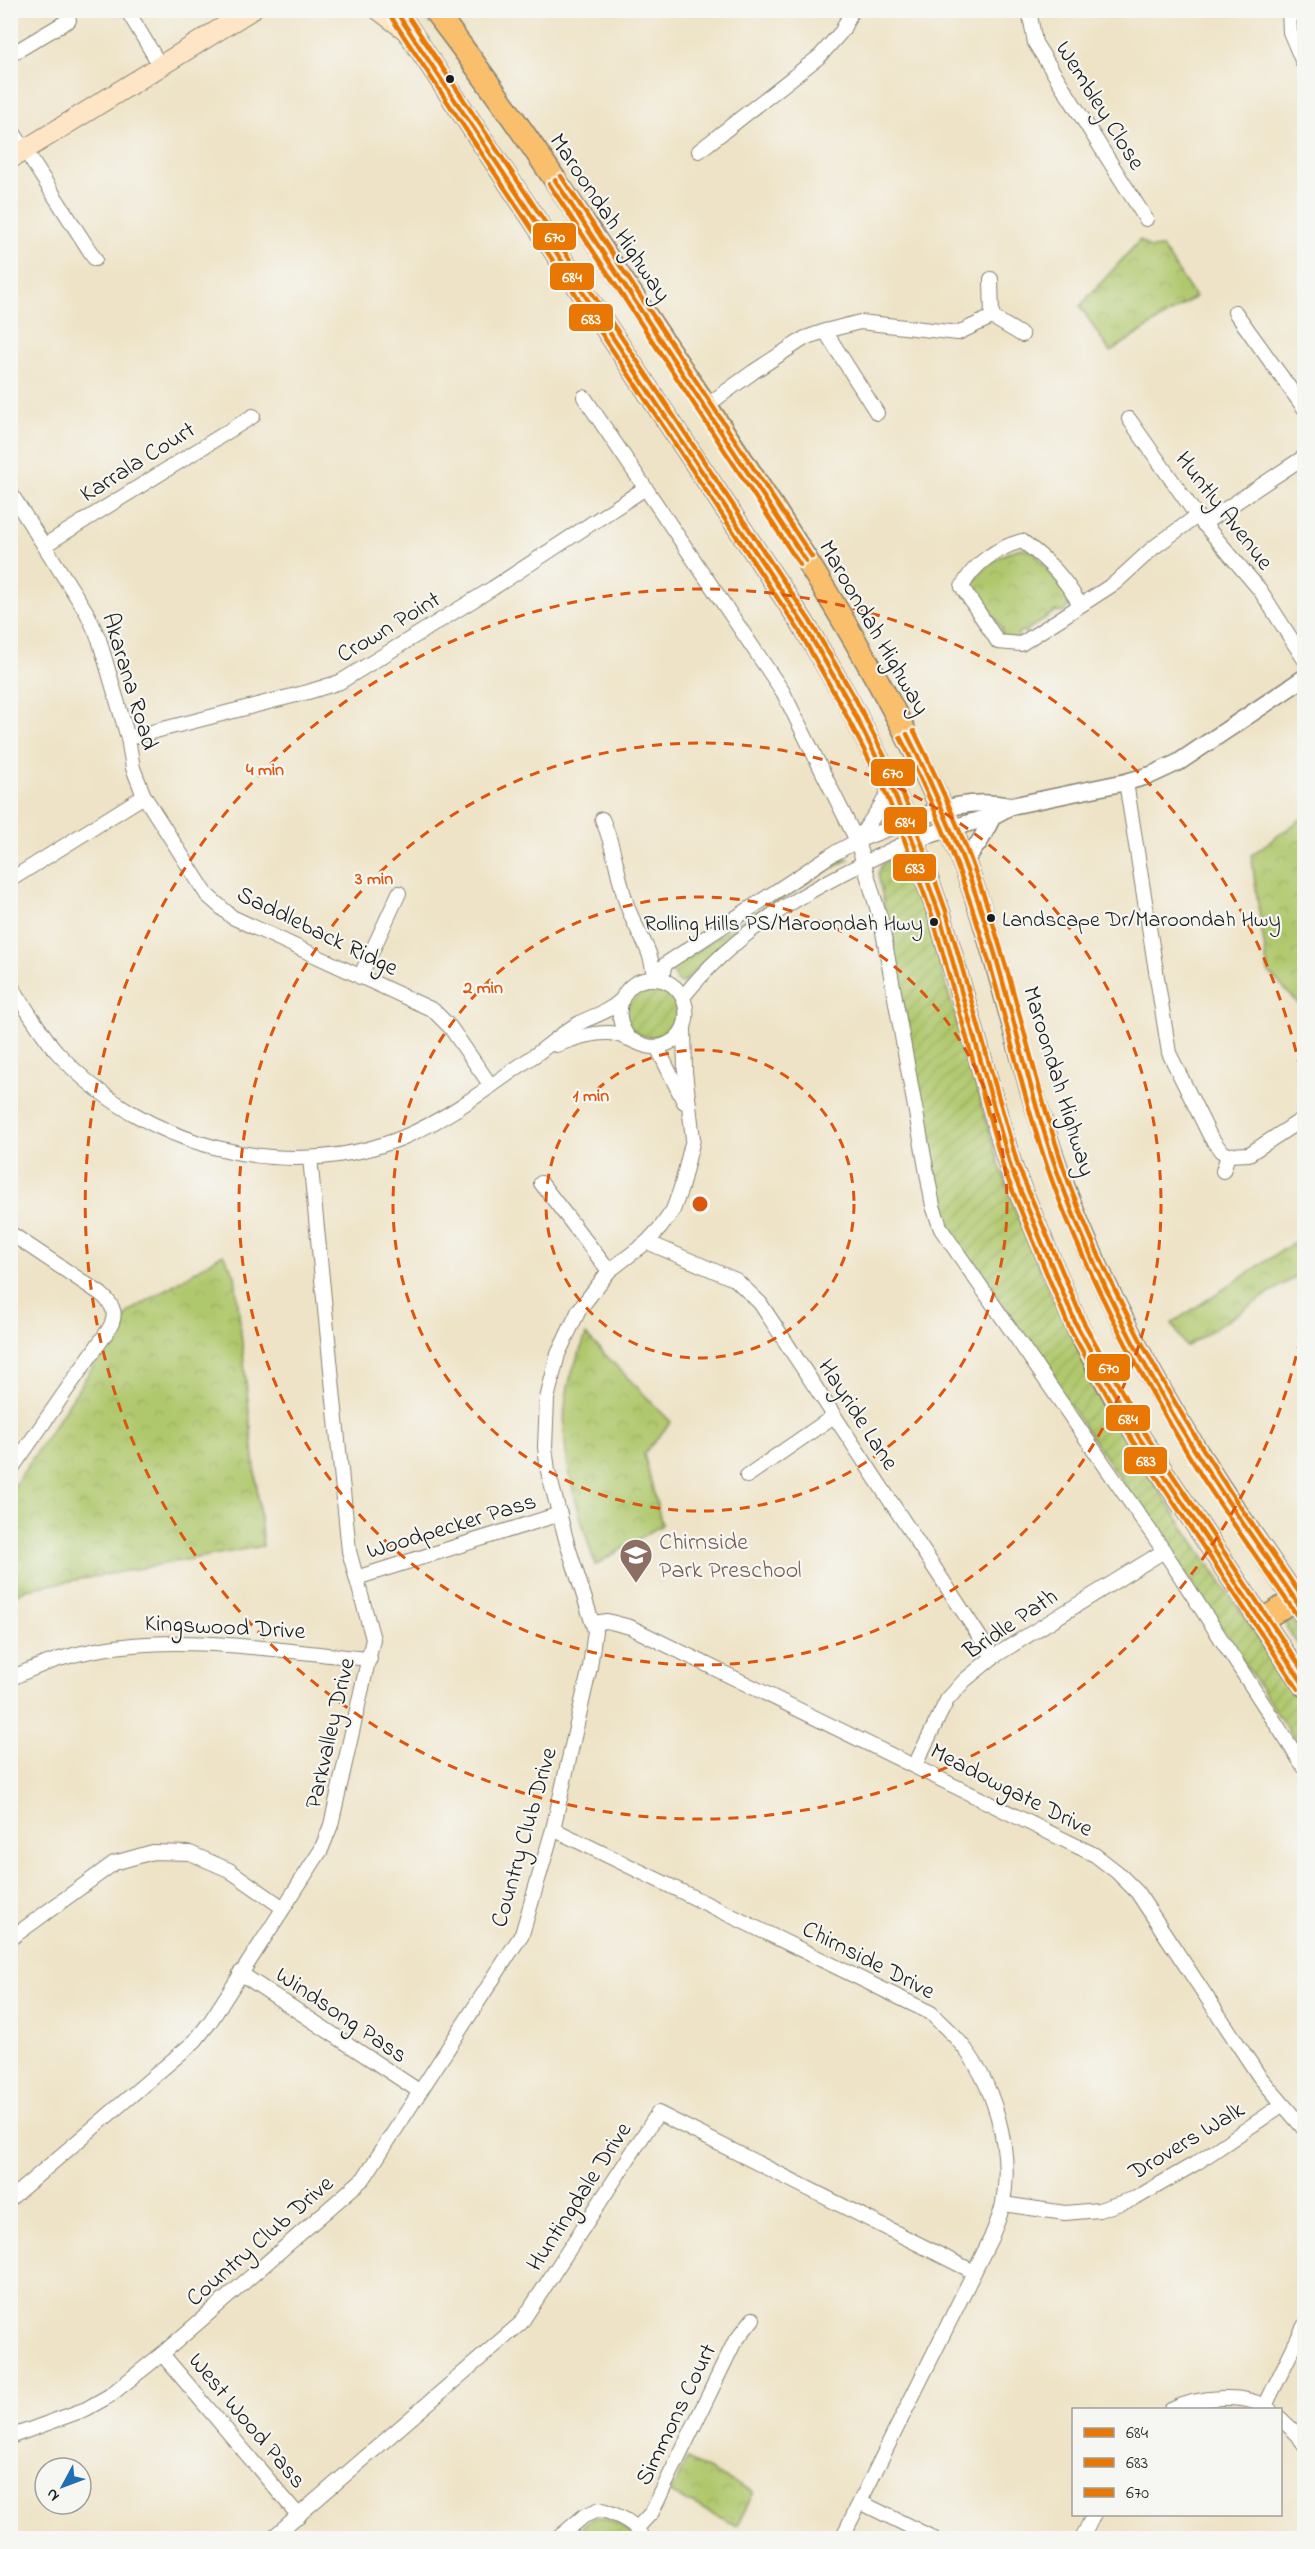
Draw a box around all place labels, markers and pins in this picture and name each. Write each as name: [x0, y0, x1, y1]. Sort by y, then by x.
unlabelled marker: [444, 73, 456, 85]
place label: Landscape Dr/Maroondah Hwy: [1002, 905, 1281, 938]
place label: Rolling Hills PS/Maroondah Hwy: [644, 909, 923, 942]
marker: Landscape Dr/Maroondah Hwy: [985, 912, 997, 924]
marker: Rolling Hills PS/Maroondah Hwy: [928, 916, 940, 928]
centre of rings: [690, 1194, 710, 1214]
place label: Chirnside Park Preschool: [659, 1526, 802, 1589]
school or university icon: Chirnside Park Preschool: [618, 1537, 654, 1584]

